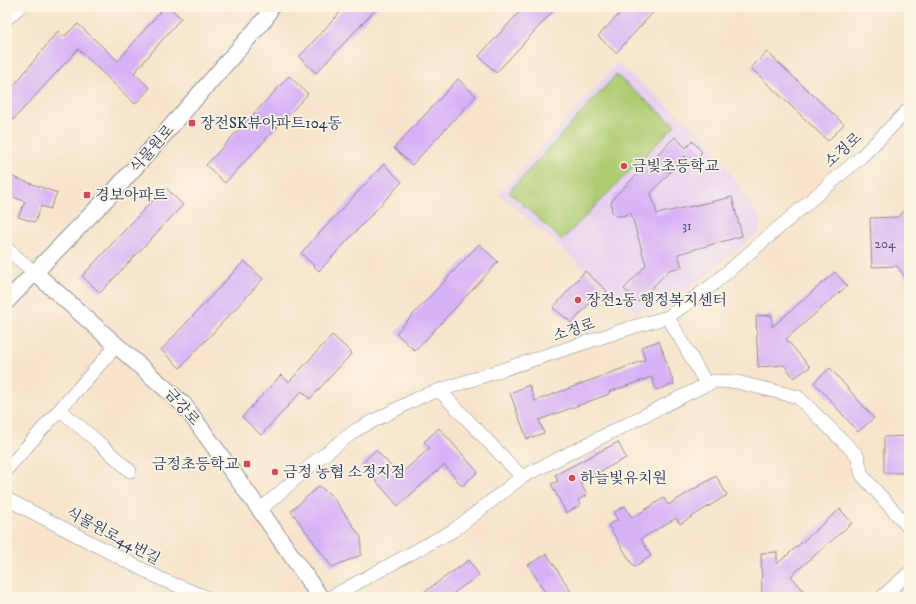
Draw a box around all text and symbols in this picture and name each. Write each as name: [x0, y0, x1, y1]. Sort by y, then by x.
place label: 장전SK뷰아파트104동: [200, 114, 342, 133]
marker: 장전SK뷰아파트104동: [187, 118, 197, 128]
street label: 식물원로: [126, 121, 179, 177]
street label: 소정로: [820, 128, 866, 172]
place label: 금빛초등학교: [632, 157, 719, 176]
marker: 금빛초등학교: [619, 161, 629, 171]
place label: 경보아파트: [95, 186, 168, 205]
marker: 경보아파트: [82, 190, 92, 200]
house number: 31: [682, 218, 692, 234]
house number: 204: [875, 236, 896, 252]
place label: 장전2동 행정복지센터: [586, 291, 727, 310]
marker: 장전2동 행정복지센터: [573, 295, 583, 305]
street label: 소정로: [550, 314, 598, 346]
street label: 금강로: [160, 384, 204, 430]
place label: 금정초등학교: [152, 455, 239, 474]
marker: 금정초등학교: [242, 459, 252, 469]
place label: 금정 농협 소정지점: [283, 463, 405, 482]
marker: 금정 농협 소정지점: [270, 467, 280, 477]
place label: 하늘빛유치원: [580, 469, 667, 488]
marker: 하늘빛유치원: [567, 473, 577, 483]
street label: 식물원로44번길: [63, 503, 163, 569]

